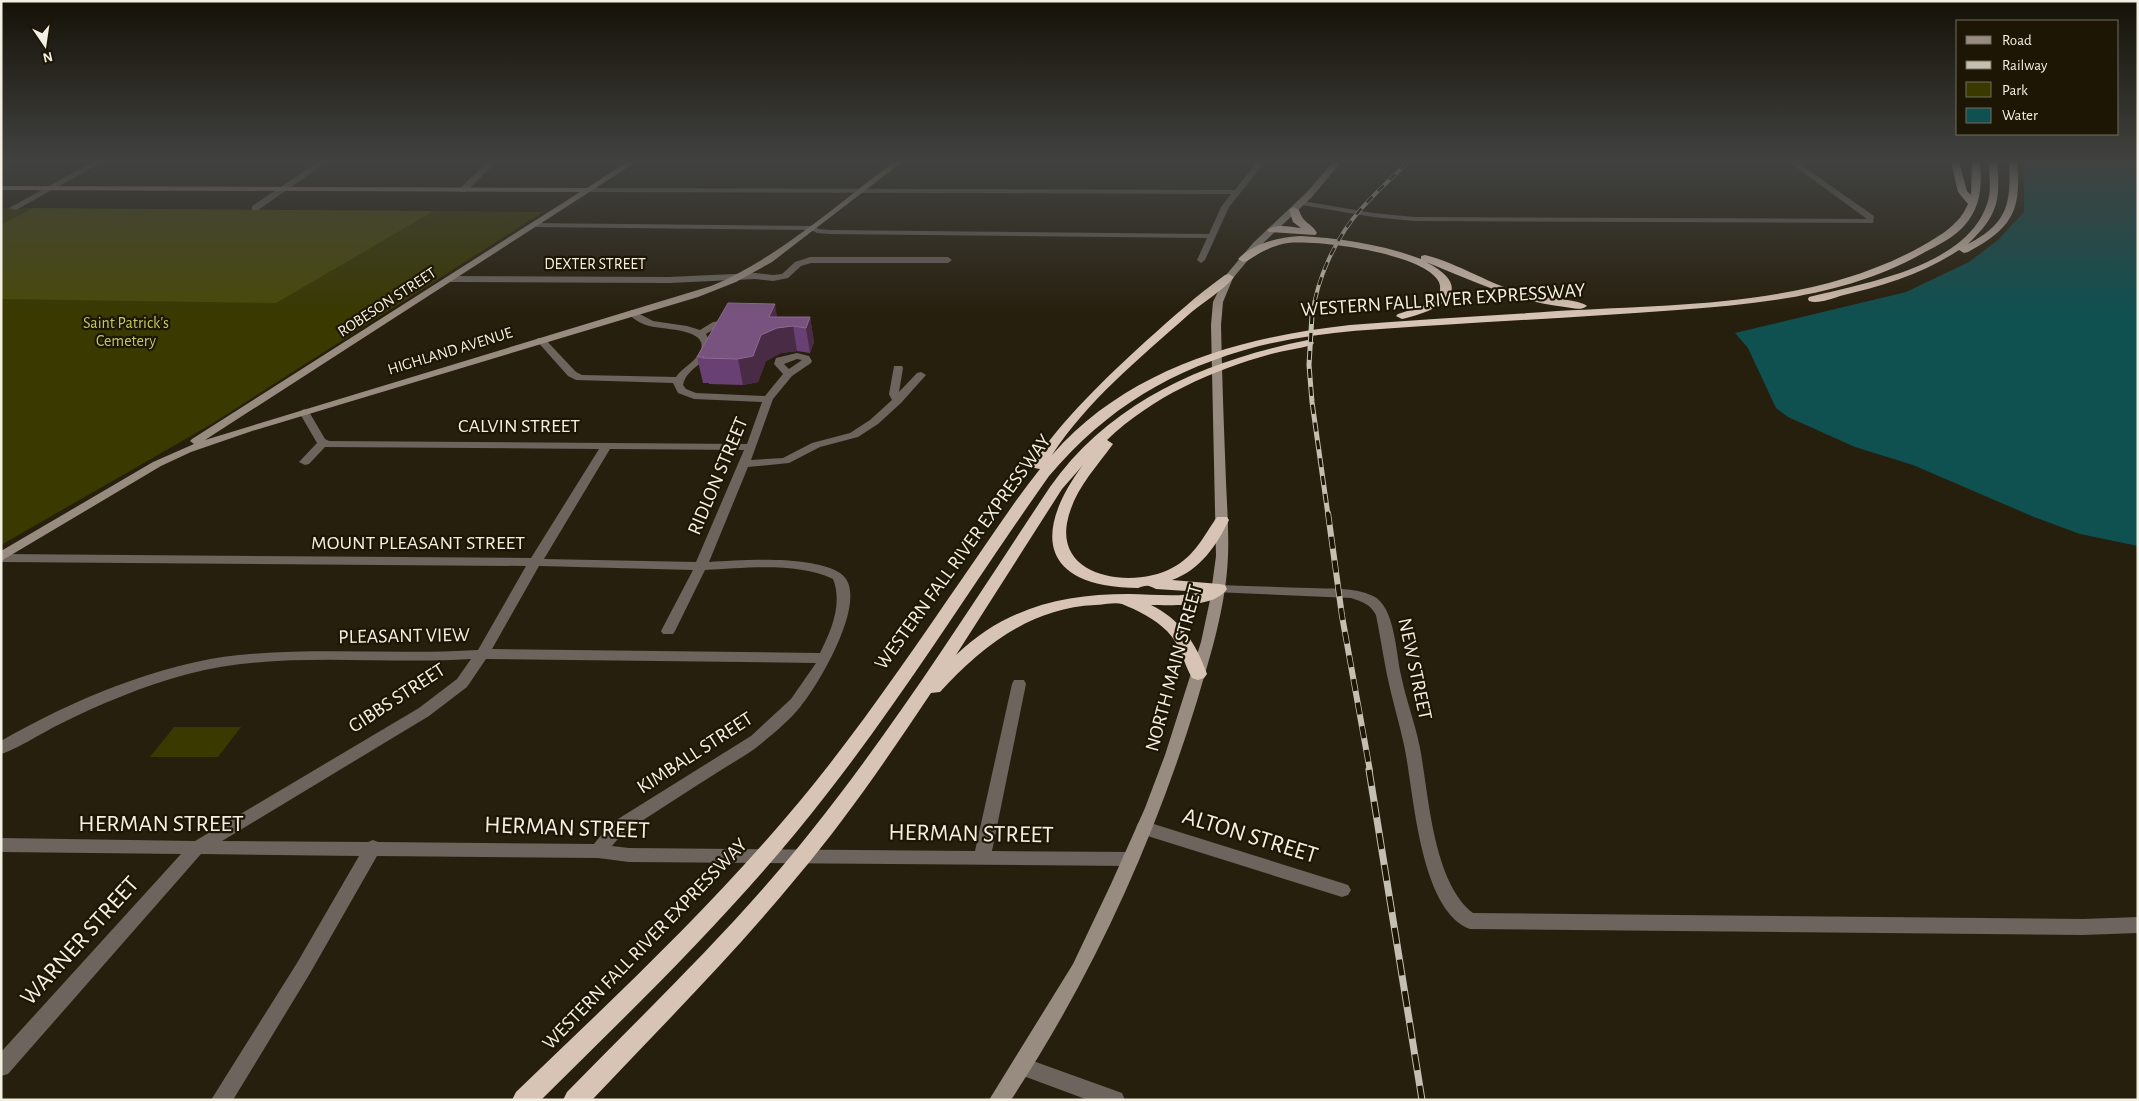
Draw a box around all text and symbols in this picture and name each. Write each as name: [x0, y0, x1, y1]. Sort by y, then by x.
north arrow: [20, 20, 70, 70]
legend: [1956, 20, 2119, 135]
text: Road: [2002, 33, 2032, 48]
text: N: [41, 49, 54, 65]
text: Railway: [2002, 58, 2048, 73]
text: Park: [2002, 83, 2028, 98]
text: Water: [2002, 108, 2038, 123]
street label: DEXTER STREET: [544, 256, 646, 272]
street label: ROBESON STREET: [335, 264, 439, 340]
street label: WESTERN FALL RIVER EXPRESSWAY: [1300, 280, 1586, 320]
park label: Saint Patrick's Cemetery: [83, 315, 169, 350]
street label: HIGHLAND AVENUE: [386, 324, 515, 378]
street label: RIDLON STREET: [684, 414, 752, 538]
street label: CALVIN STREET: [458, 416, 580, 436]
street label: WESTERN FALL RIVER EXPRESSWAY: [871, 430, 1055, 673]
street label: MOUNT PLEASANT STREET: [311, 533, 525, 553]
street label: NORTH MAIN STREET: [1142, 582, 1206, 754]
street label: NEW STREET: [1394, 616, 1436, 722]
street label: PLEASANT VIEW: [338, 625, 470, 647]
street label: GIBBS STREET: [345, 659, 449, 737]
street label: KIMBALL STREET: [634, 708, 757, 798]
street label: ALTON STREET: [1180, 804, 1321, 868]
street label: HERMAN STREET: [78, 812, 244, 836]
street label: HERMAN STREET: [484, 813, 650, 843]
street label: HERMAN STREET: [888, 821, 1054, 847]
street label: WESTERN FALL RIVER EXPRESSWAY: [539, 834, 752, 1054]
street label: WARNER STREET: [16, 872, 144, 1010]

